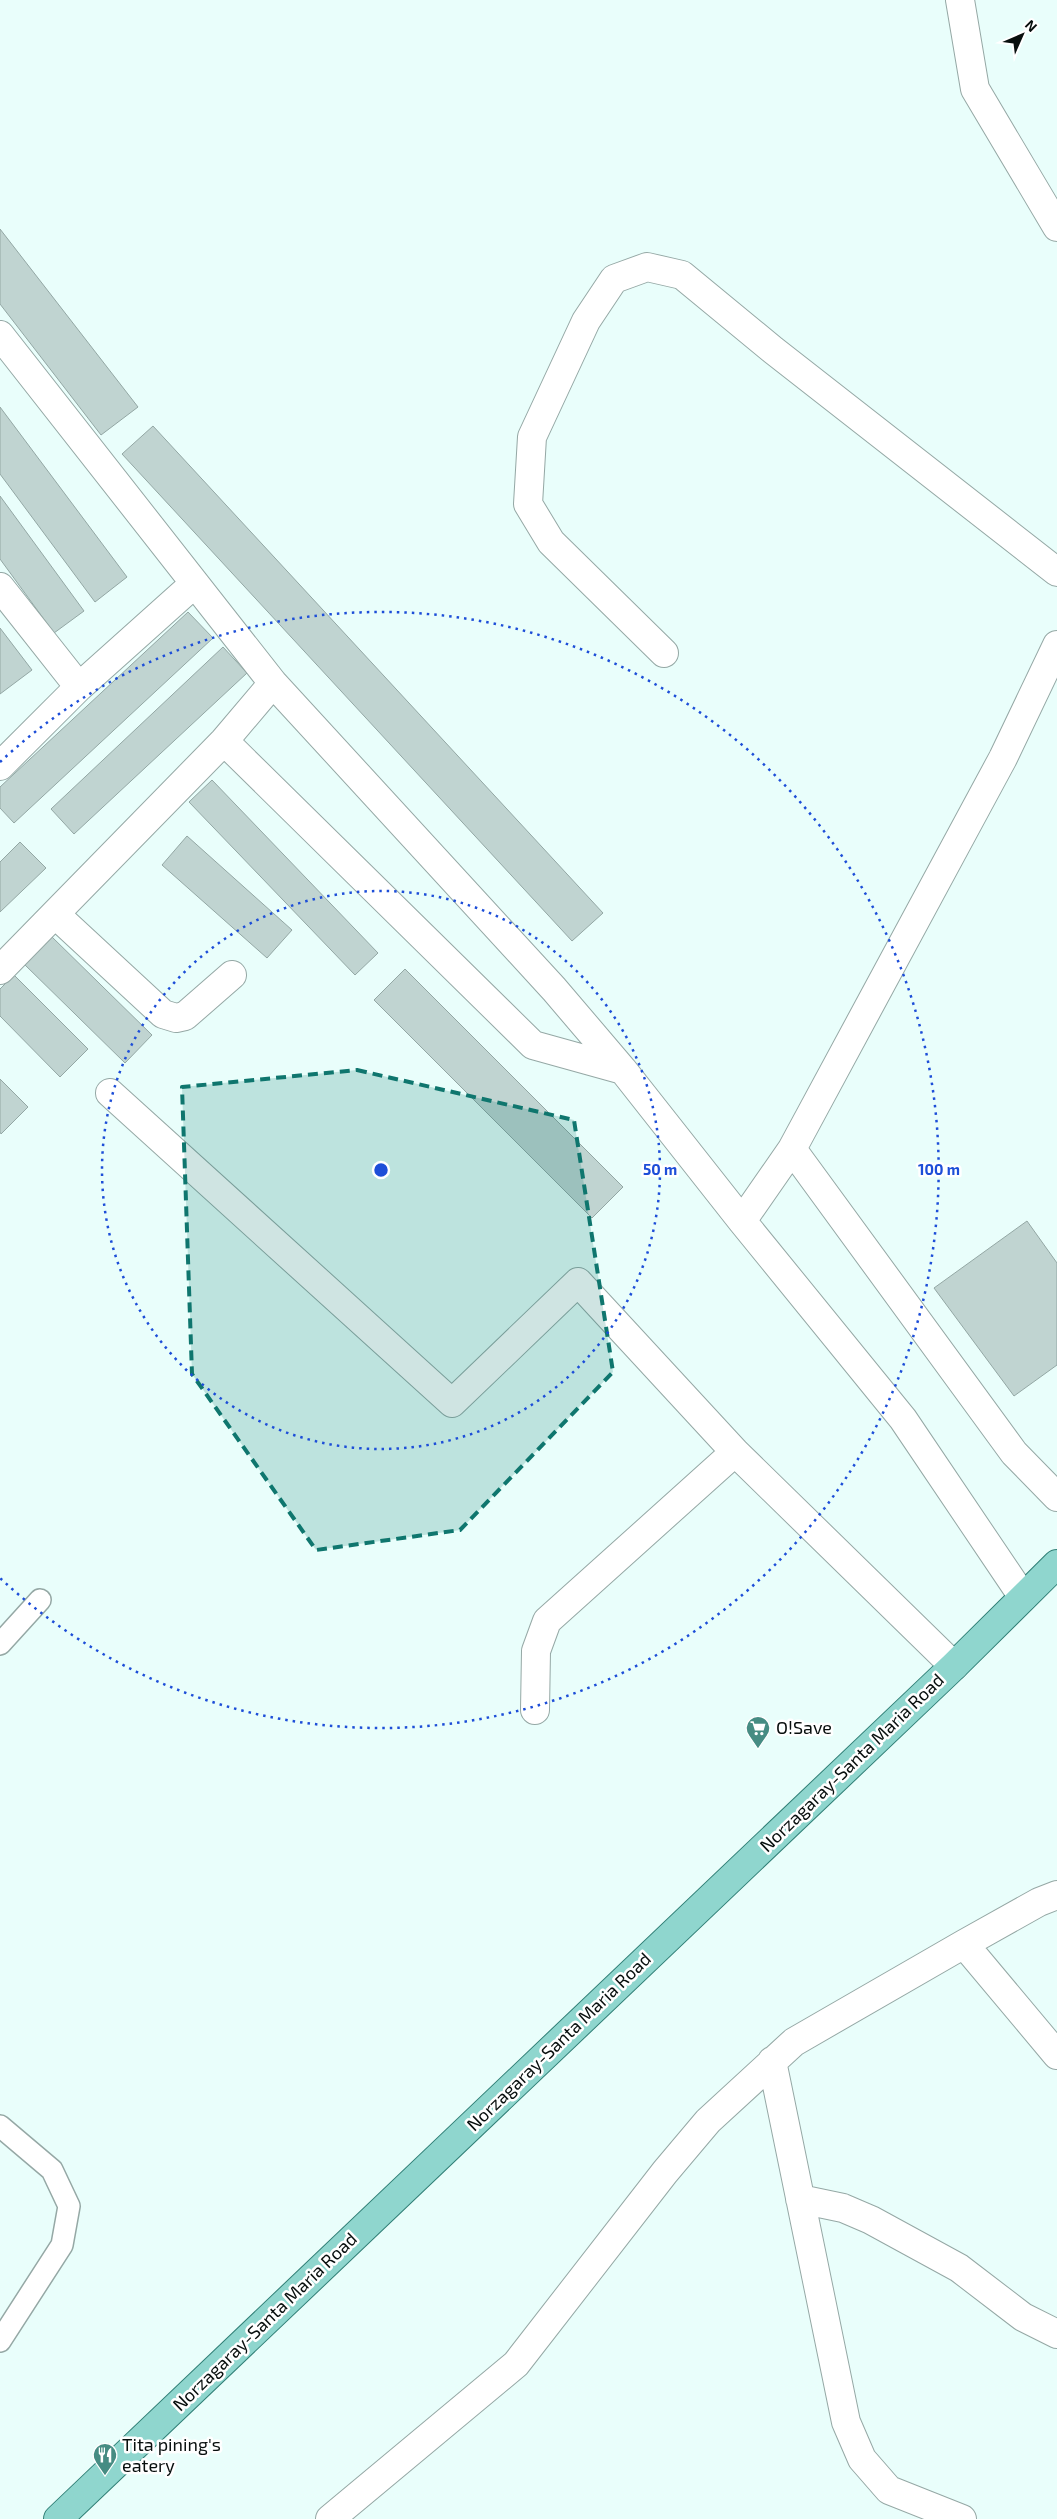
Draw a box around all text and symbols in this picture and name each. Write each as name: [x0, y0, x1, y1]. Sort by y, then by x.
north arrow: [997, 10, 1047, 60]
text: N: [1022, 16, 1041, 35]
text: 50 m: [643, 1160, 677, 1178]
text: 100 m: [918, 1160, 960, 1178]
centre of rings: [372, 1161, 390, 1179]
street label: Norzagaray-Santa Maria Road: [755, 1668, 948, 1856]
supermarket icon: O!Save: [745, 1715, 771, 1749]
place label: O!Save: [776, 1716, 832, 1738]
street label: Norzagaray-Santa Maria Road: [462, 1947, 655, 2135]
street label: Norzagaray-Santa Maria Road: [168, 2227, 361, 2415]
place label: Tita pining's eatery: [122, 2433, 221, 2476]
restaurant icon: Tita pining's eatery: [92, 2442, 118, 2476]

